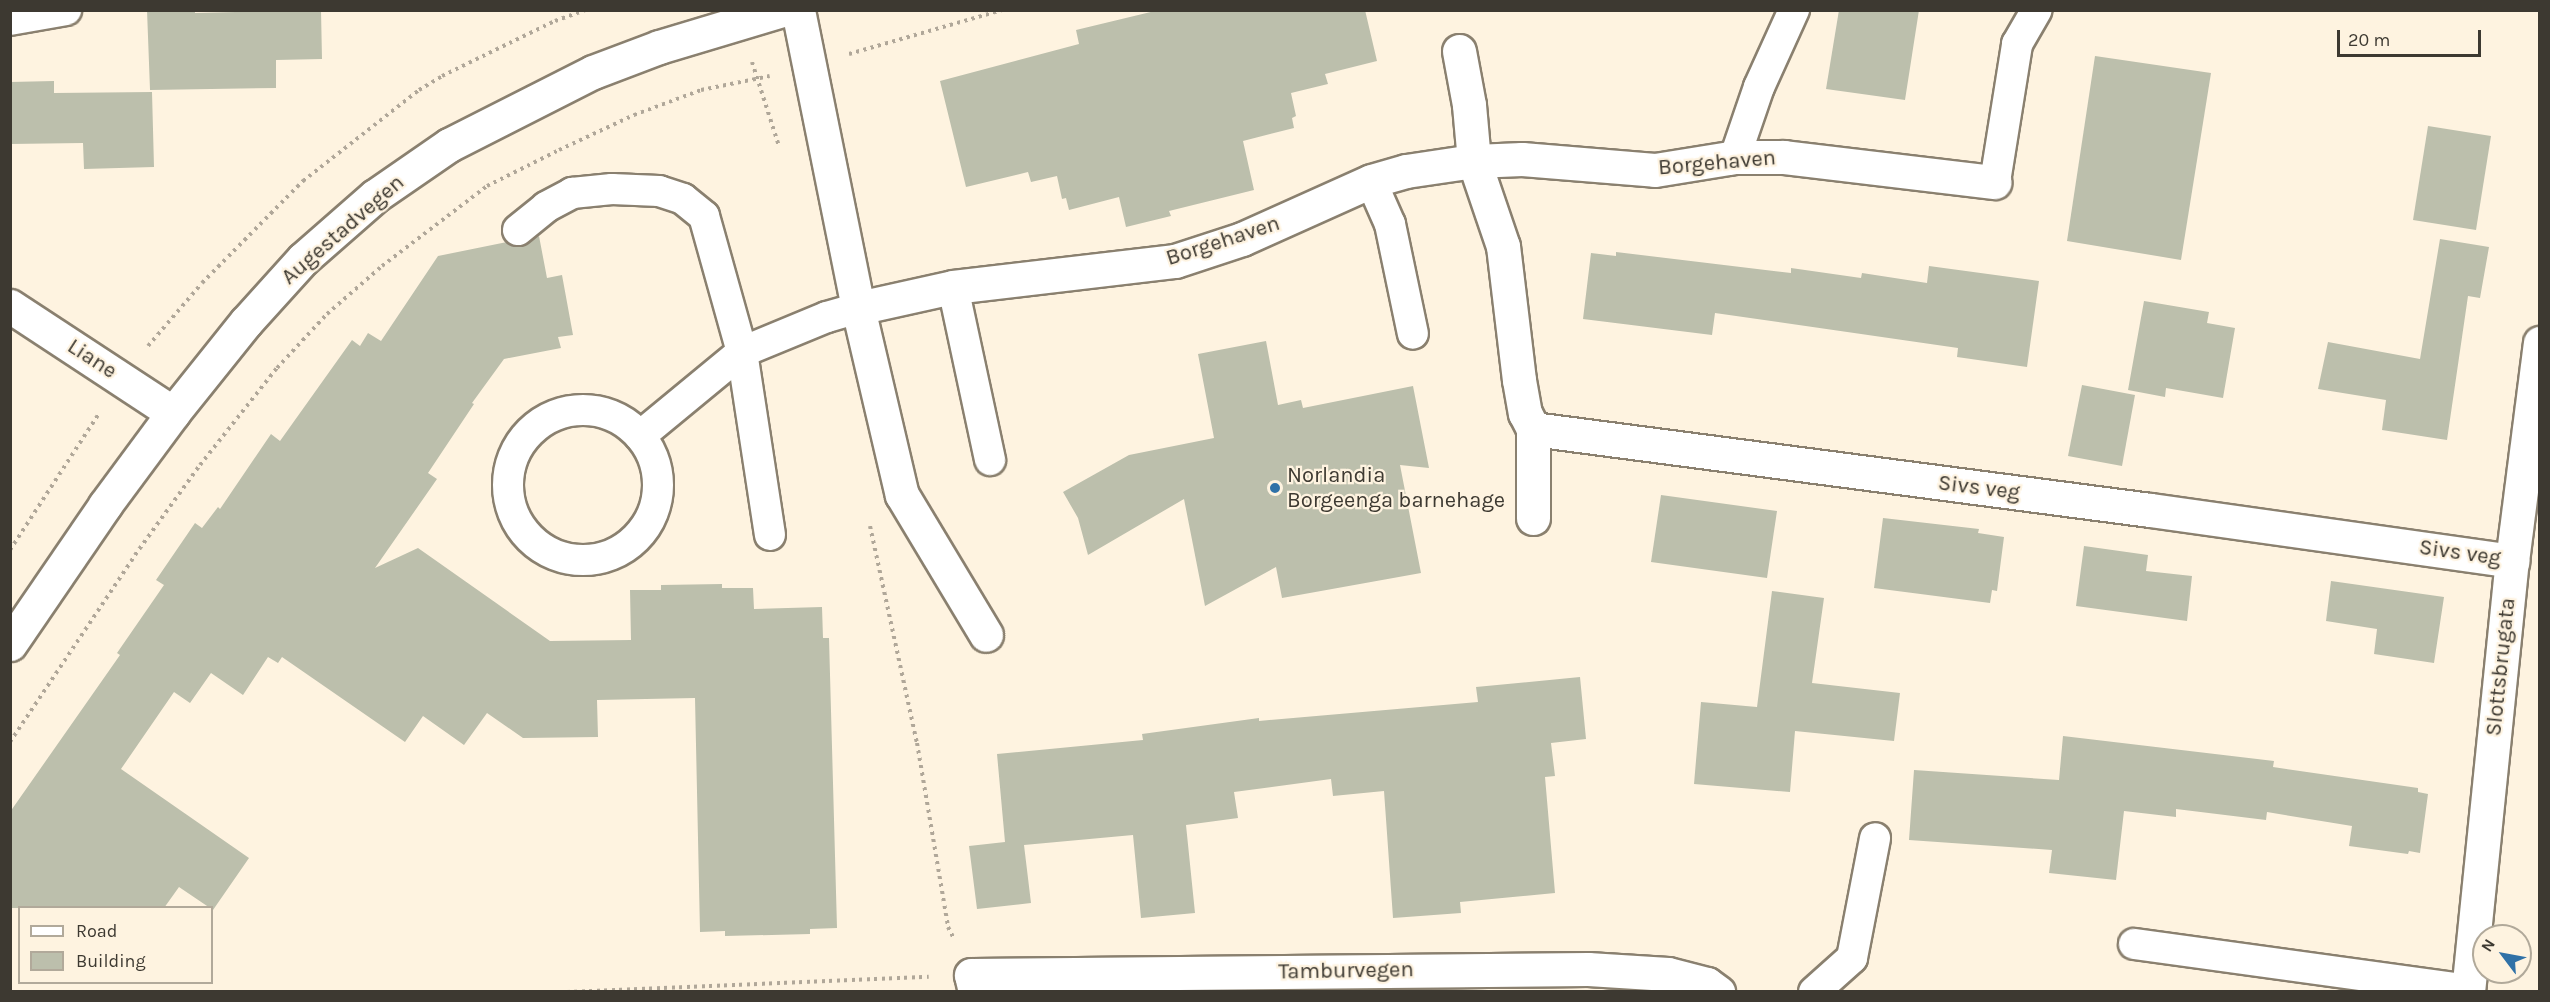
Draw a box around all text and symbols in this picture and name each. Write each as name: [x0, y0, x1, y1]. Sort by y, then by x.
scale bar: [2340, 18, 2484, 56]
text: 20 m: [2348, 29, 2390, 51]
street label: Borgehaven: [1657, 145, 1777, 181]
street label: Augestadvegen: [276, 170, 410, 290]
street label: Borgehaven: [1163, 210, 1283, 272]
street label: Liane: [62, 333, 122, 385]
place label: Norlandia Borgeenga barnehage: [1287, 462, 1505, 514]
street label: Sivs veg: [1936, 470, 2022, 506]
marker: Norlandia Borgeenga barnehage: [1268, 481, 1282, 495]
street label: Sivs veg: [2417, 534, 2503, 572]
street label: Slottsbrugata: [2481, 597, 2521, 737]
legend: [18, 906, 213, 984]
text: Road: [76, 920, 117, 942]
north arrow: [2472, 924, 2532, 984]
text: N: [2477, 935, 2499, 955]
text: Building: [76, 950, 146, 972]
street label: Tamburvegen: [1278, 957, 1414, 985]

